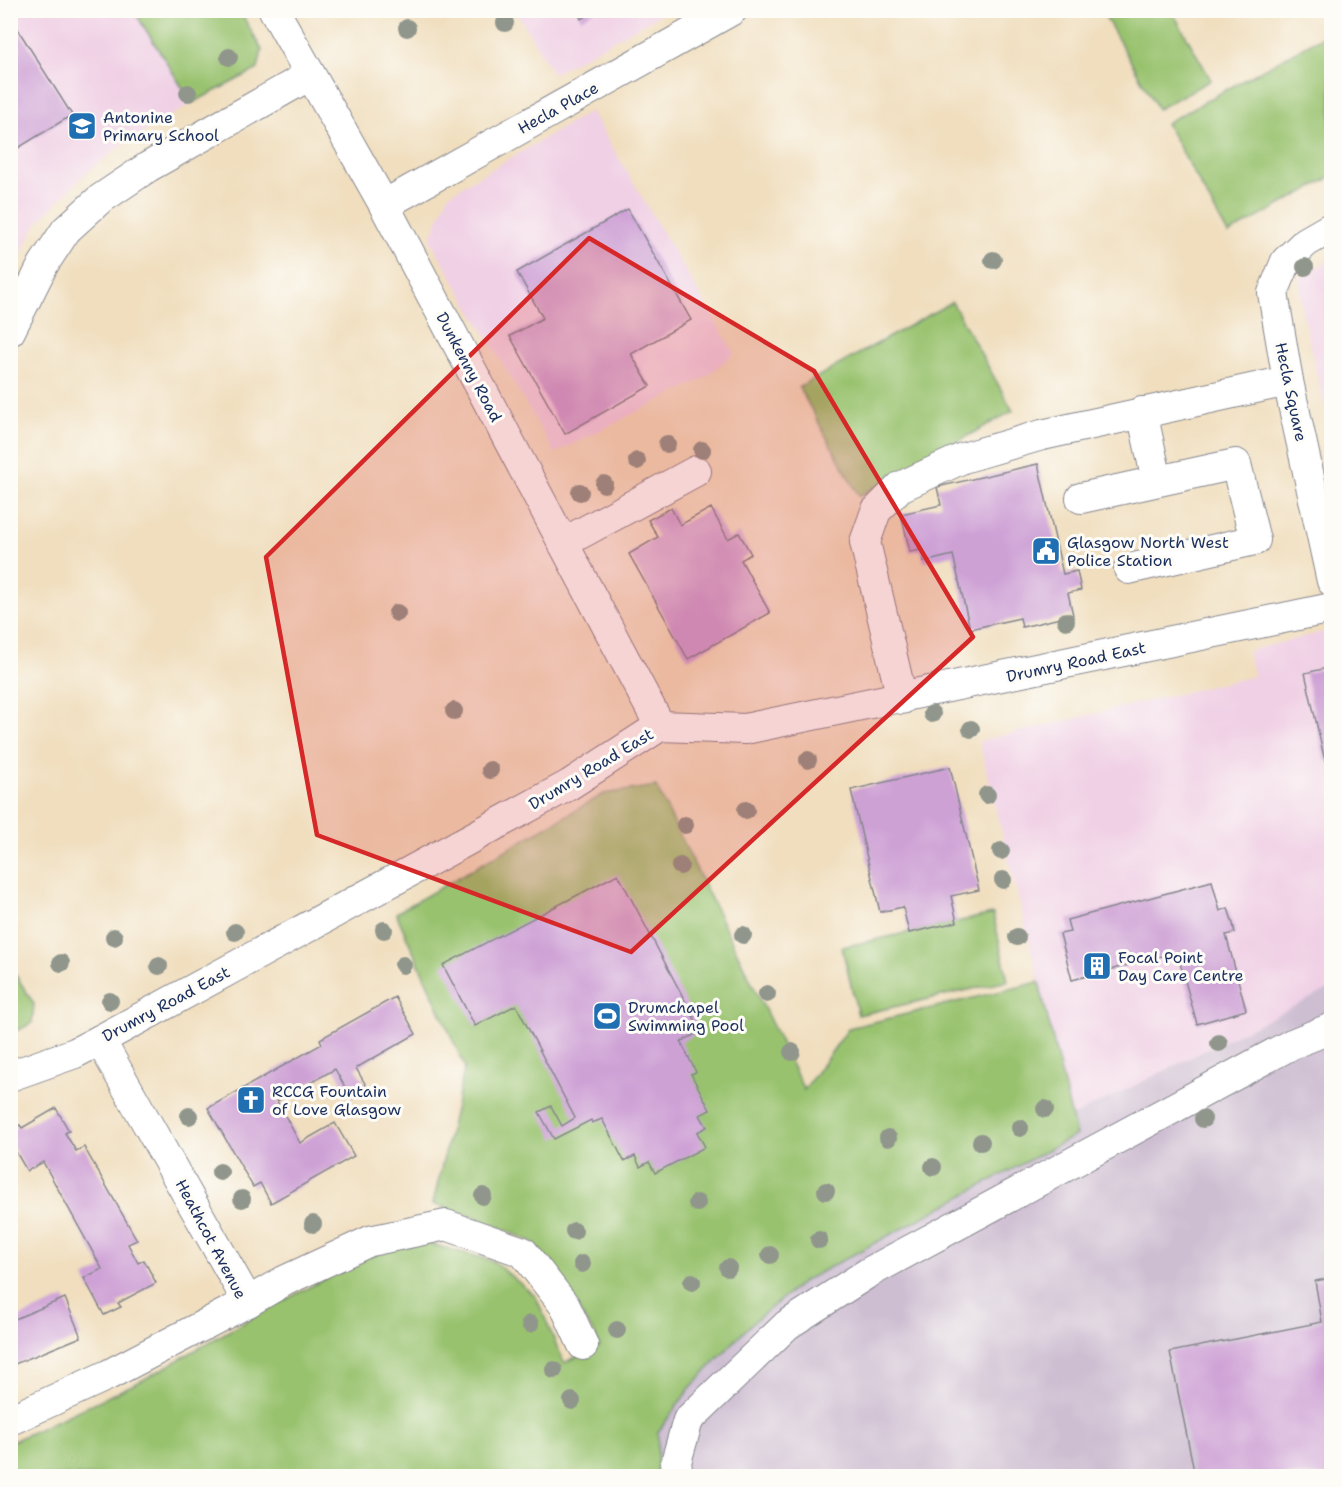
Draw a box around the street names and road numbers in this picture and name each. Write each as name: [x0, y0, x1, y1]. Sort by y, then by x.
street label: Hecla Place: [514, 77, 602, 139]
street label: Dunkenny Road: [431, 309, 507, 425]
street label: Hecla Square: [1270, 340, 1312, 444]
street label: Drumry Road East: [1004, 637, 1148, 687]
street label: Drumry Road East: [525, 723, 657, 815]
street label: Drumry Road East: [98, 961, 234, 1047]
street label: Heathcot Avenue: [171, 1175, 251, 1303]

